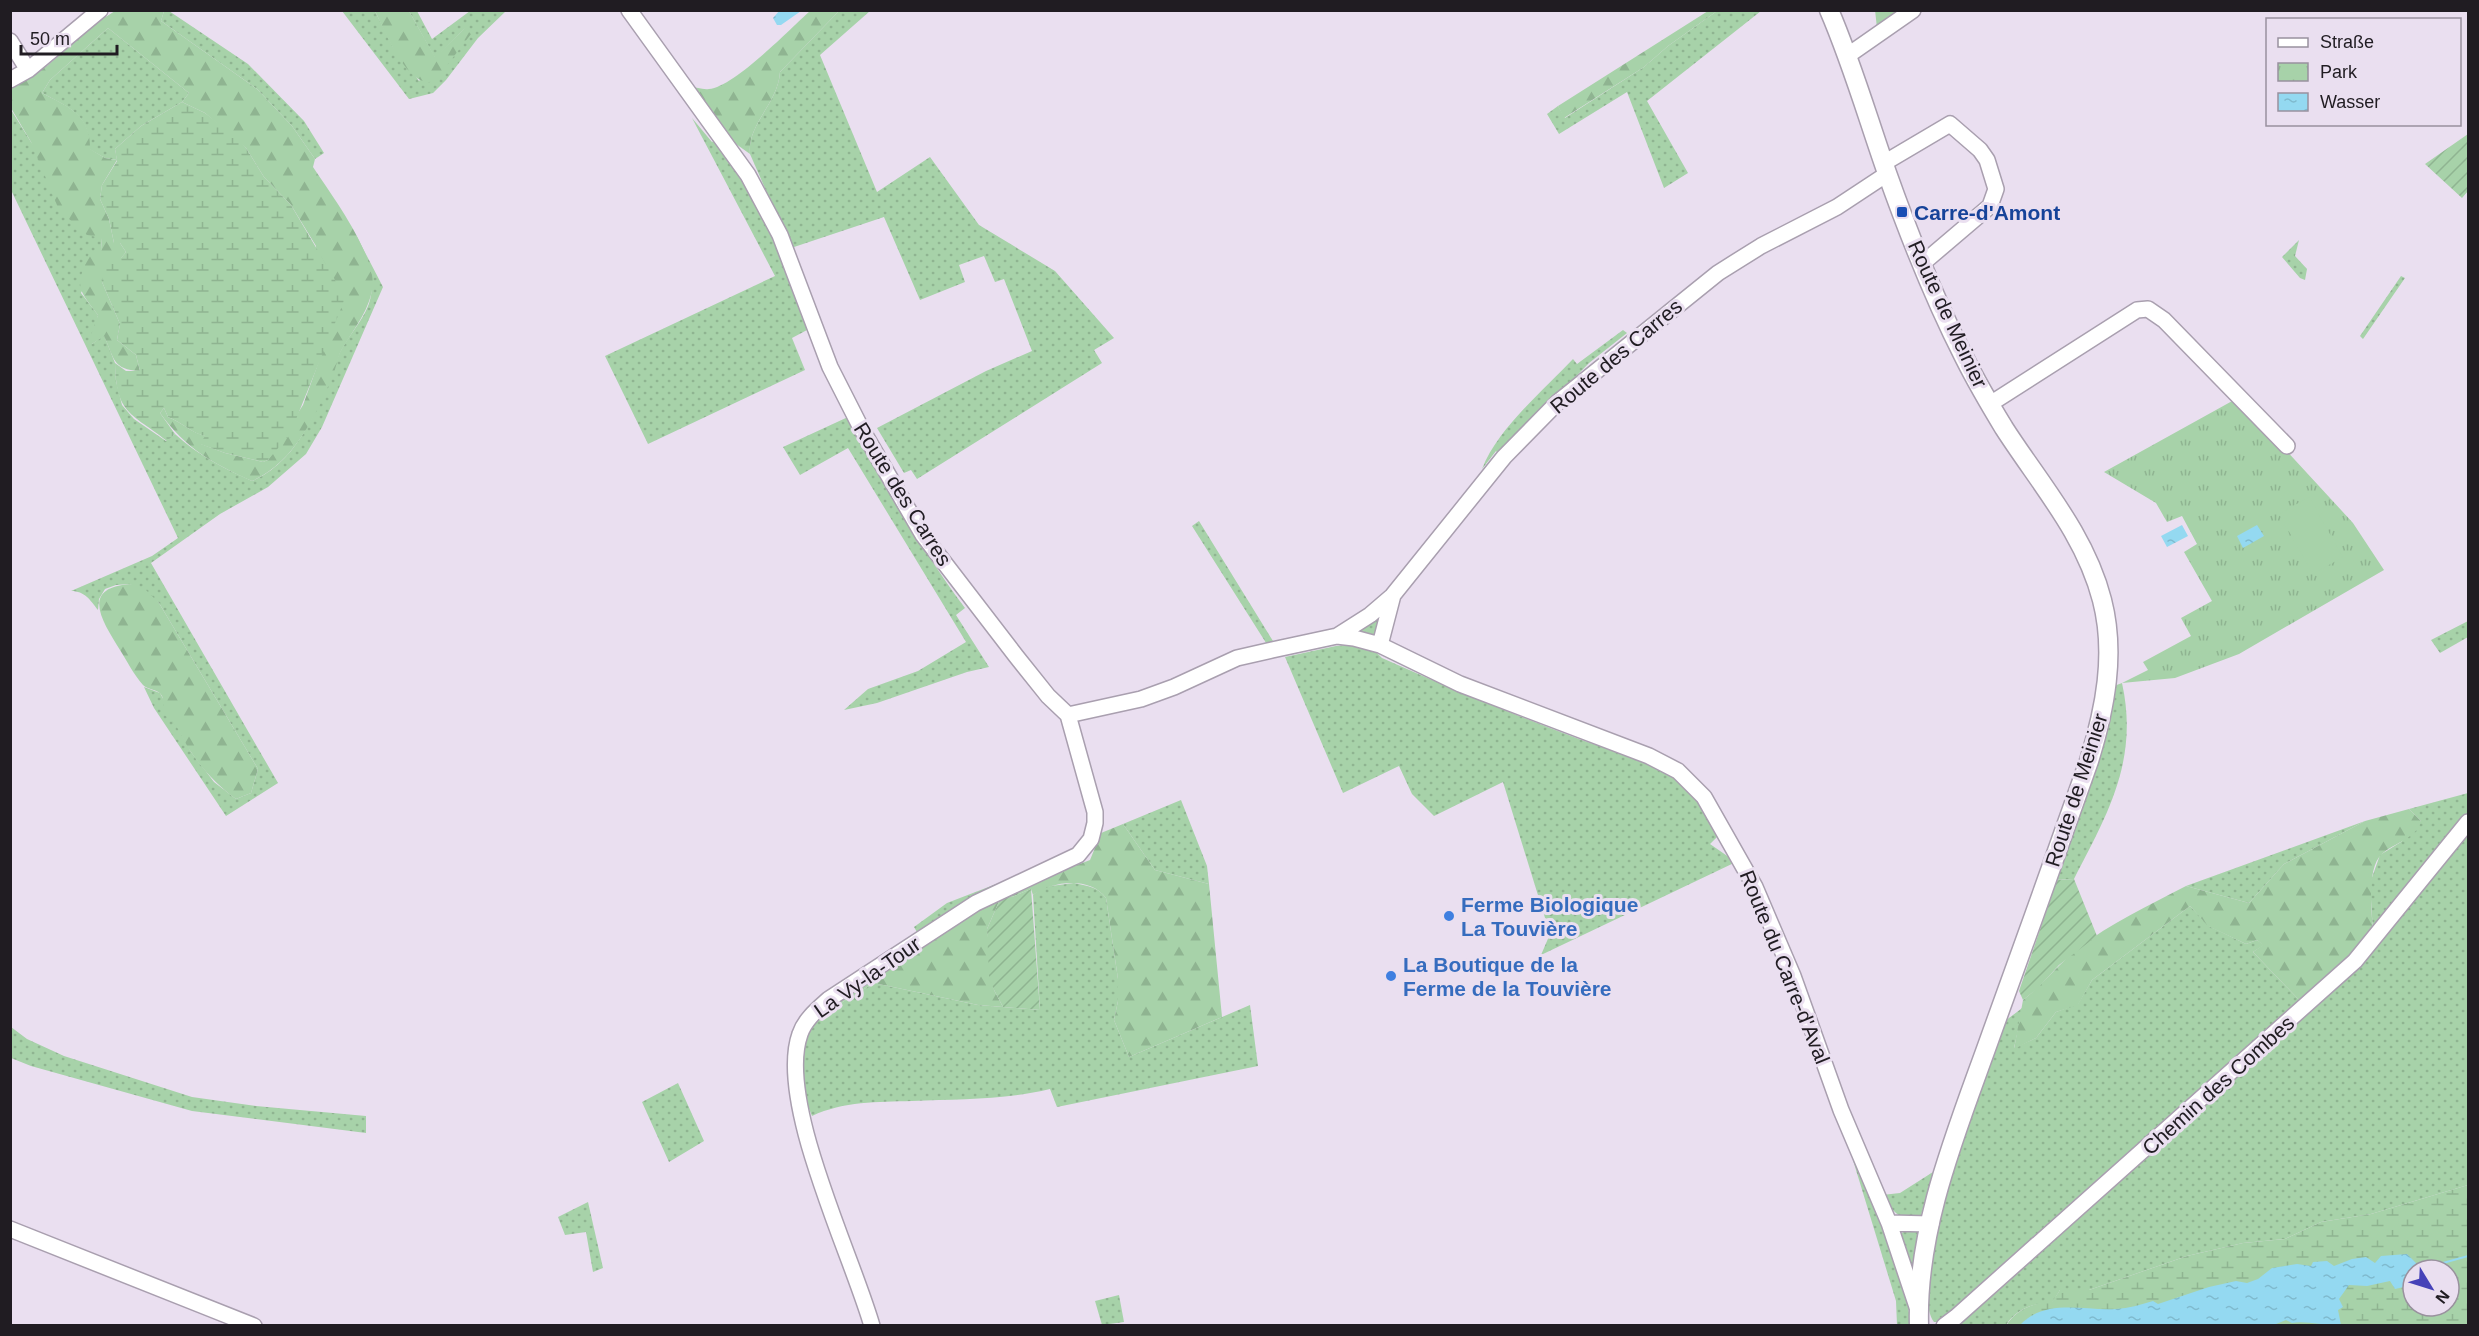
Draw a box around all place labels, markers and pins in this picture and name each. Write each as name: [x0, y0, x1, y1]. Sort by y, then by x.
place label: Carre-d'Amont: [1914, 201, 2060, 224]
marker: Carre-d'Amont: [1895, 205, 1909, 219]
place label: Ferme Biologique La Touvière: [1461, 893, 1638, 940]
marker: Ferme Biologique La Touvière: [1442, 909, 1456, 923]
place label: La Boutique de la Ferme de la Touvière: [1403, 953, 1612, 1000]
marker: La Boutique de la Ferme de la Touvière: [1384, 969, 1398, 983]

